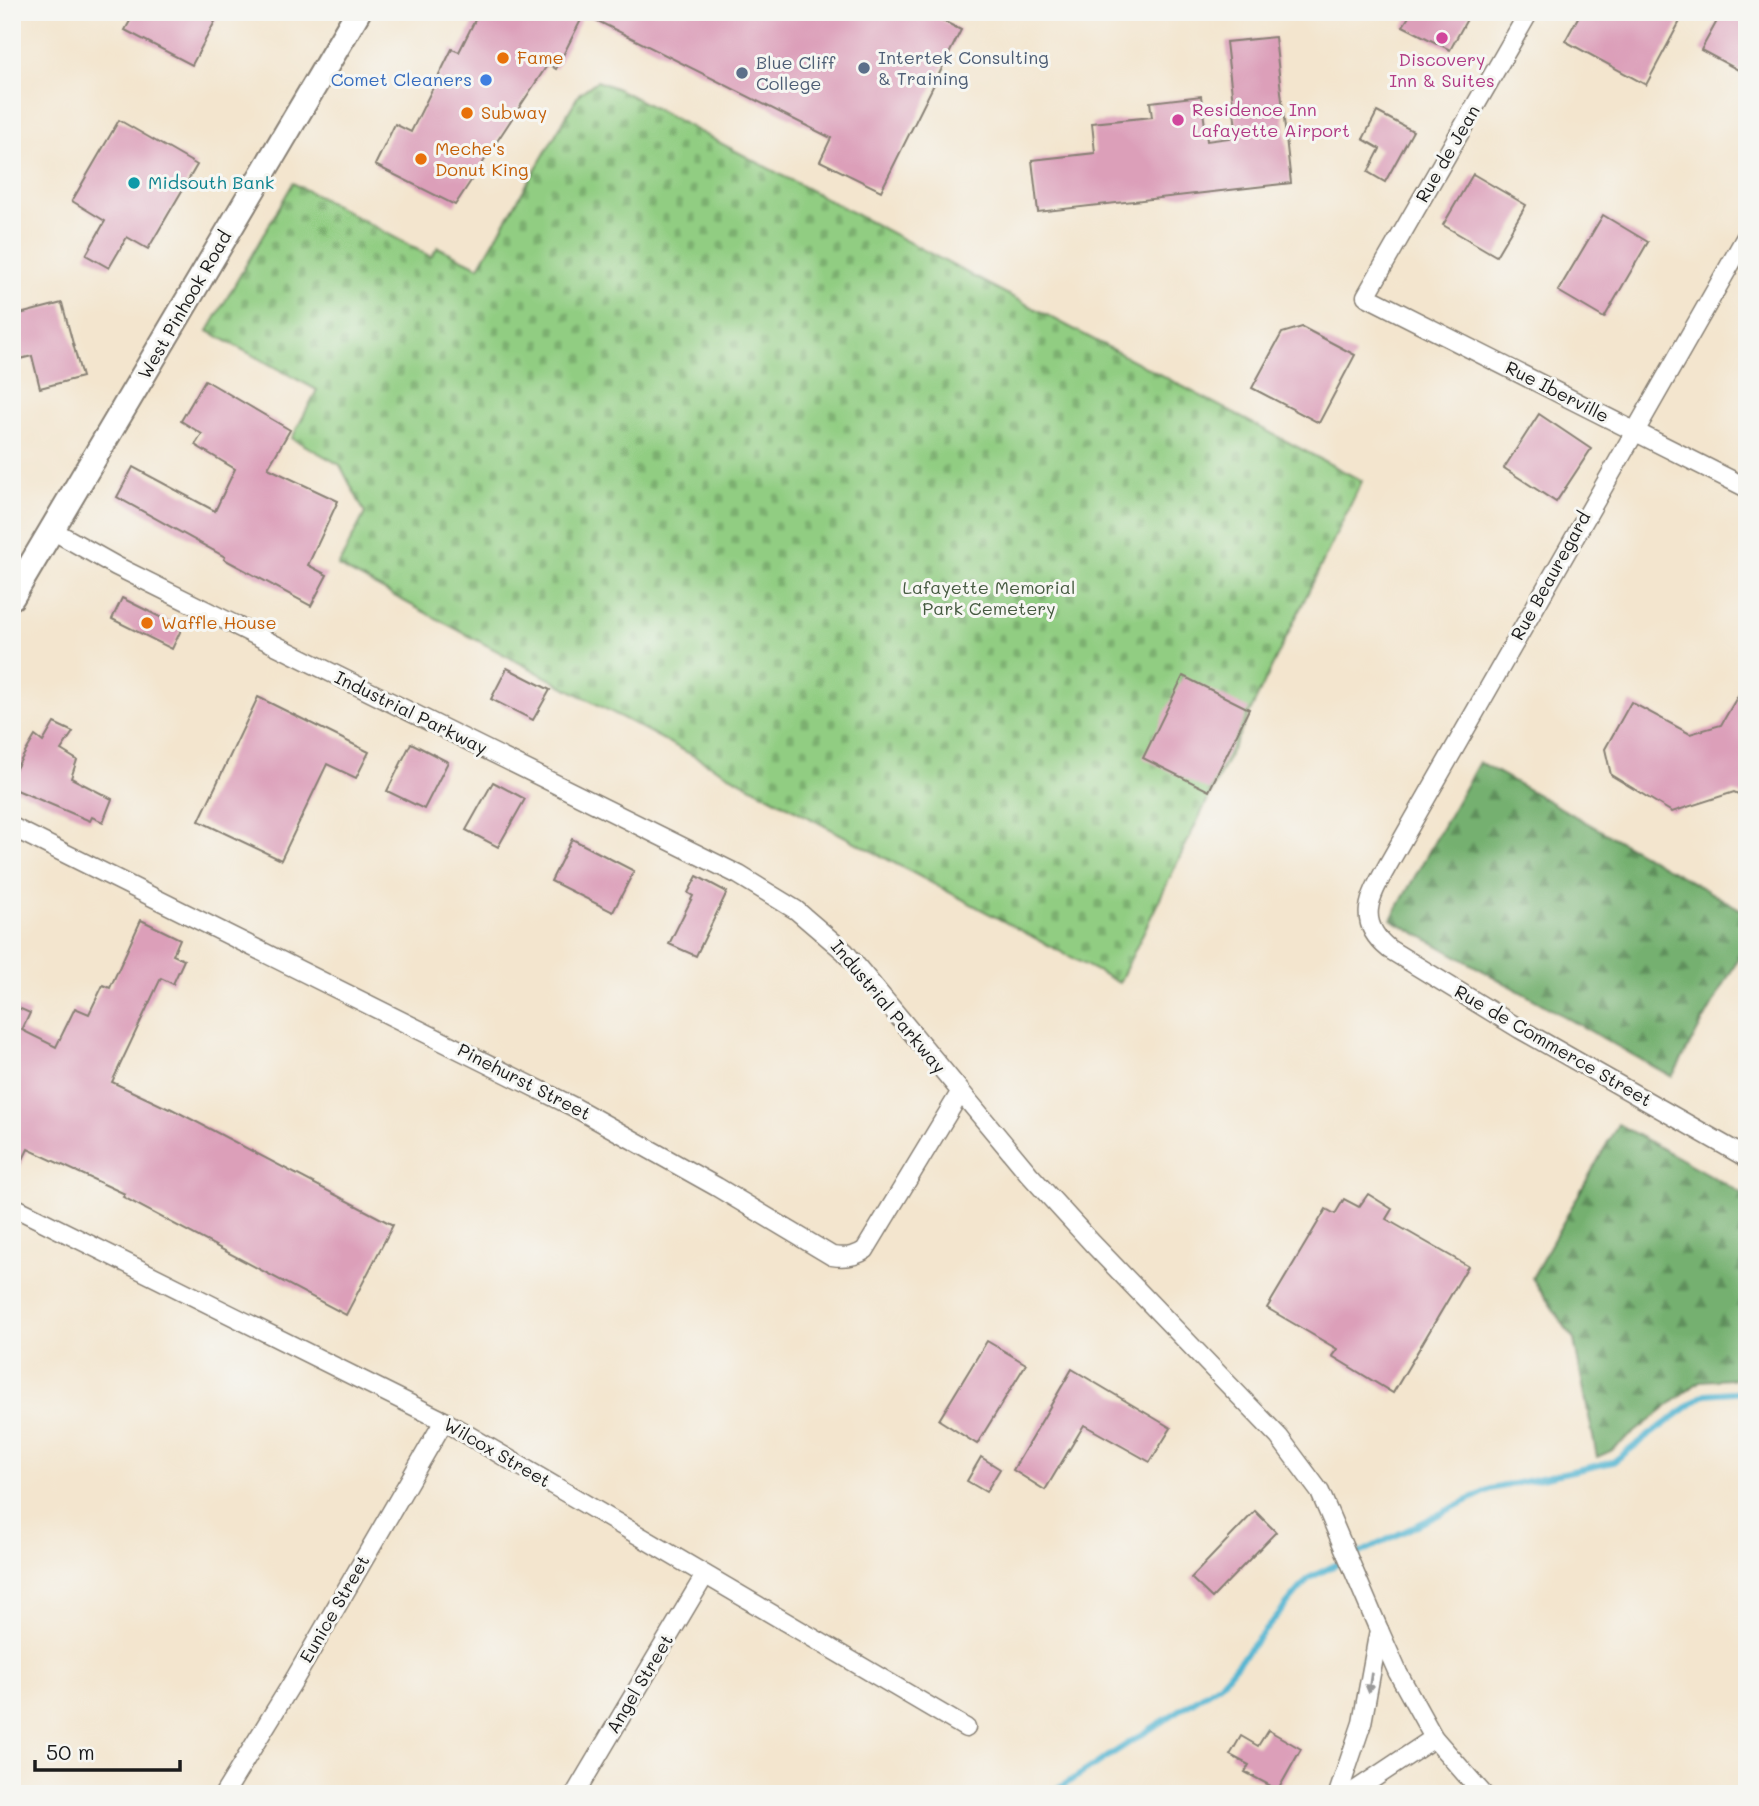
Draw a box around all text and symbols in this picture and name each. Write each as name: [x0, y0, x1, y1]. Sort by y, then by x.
marker: Discovery Inn & Suites: [1434, 30, 1450, 46]
place label: Fame: [517, 45, 564, 69]
place label: Intertek Consulting & Training: [878, 45, 1049, 90]
place label: Discovery Inn & Suites: [1389, 47, 1495, 92]
marker: Fame: [495, 50, 511, 66]
place label: Blue Cliff College: [756, 50, 836, 95]
marker: Intertek Consulting & Training: [856, 60, 872, 76]
marker: Blue Cliff College: [734, 65, 750, 81]
place label: Comet Cleaners: [331, 67, 472, 91]
marker: Comet Cleaners: [478, 72, 494, 88]
place label: Residence Inn Lafayette Airport: [1192, 97, 1350, 142]
place label: Subway: [481, 100, 547, 124]
street label: Rue de Jean: [1410, 100, 1485, 207]
marker: Subway: [459, 105, 475, 121]
marker: Residence Inn Lafayette Airport: [1170, 112, 1186, 128]
place label: Meche's Donut King: [435, 136, 528, 181]
marker: Meche's Donut King: [413, 151, 429, 167]
place label: Midsouth Bank: [148, 170, 274, 194]
marker: Midsouth Bank: [126, 175, 142, 191]
street label: West Pinhook Road: [132, 226, 236, 383]
street label: Rue Iberville: [1502, 355, 1613, 427]
street label: Rue Beauregard: [1505, 507, 1596, 644]
park label: Lafayette Memorial Park Cemetery: [903, 575, 1075, 620]
place label: Waffle House: [161, 610, 277, 634]
marker: Waffle House: [139, 615, 155, 631]
street label: Industrial Parkway: [331, 665, 492, 760]
street label: Industrial Parkway: [826, 935, 952, 1078]
street label: Rue de Commerce Street: [1451, 979, 1656, 1111]
street label: Pinehurst Street: [454, 1037, 595, 1125]
street label: Wilcox Street: [440, 1412, 555, 1492]
street label: Eunice Street: [294, 1550, 375, 1667]
street label: Angel Street: [600, 1629, 678, 1737]
one-way arrow: [1364, 1672, 1375, 1694]
scale bar: [35, 1729, 180, 1773]
text: 50 m: [46, 1738, 95, 1765]

